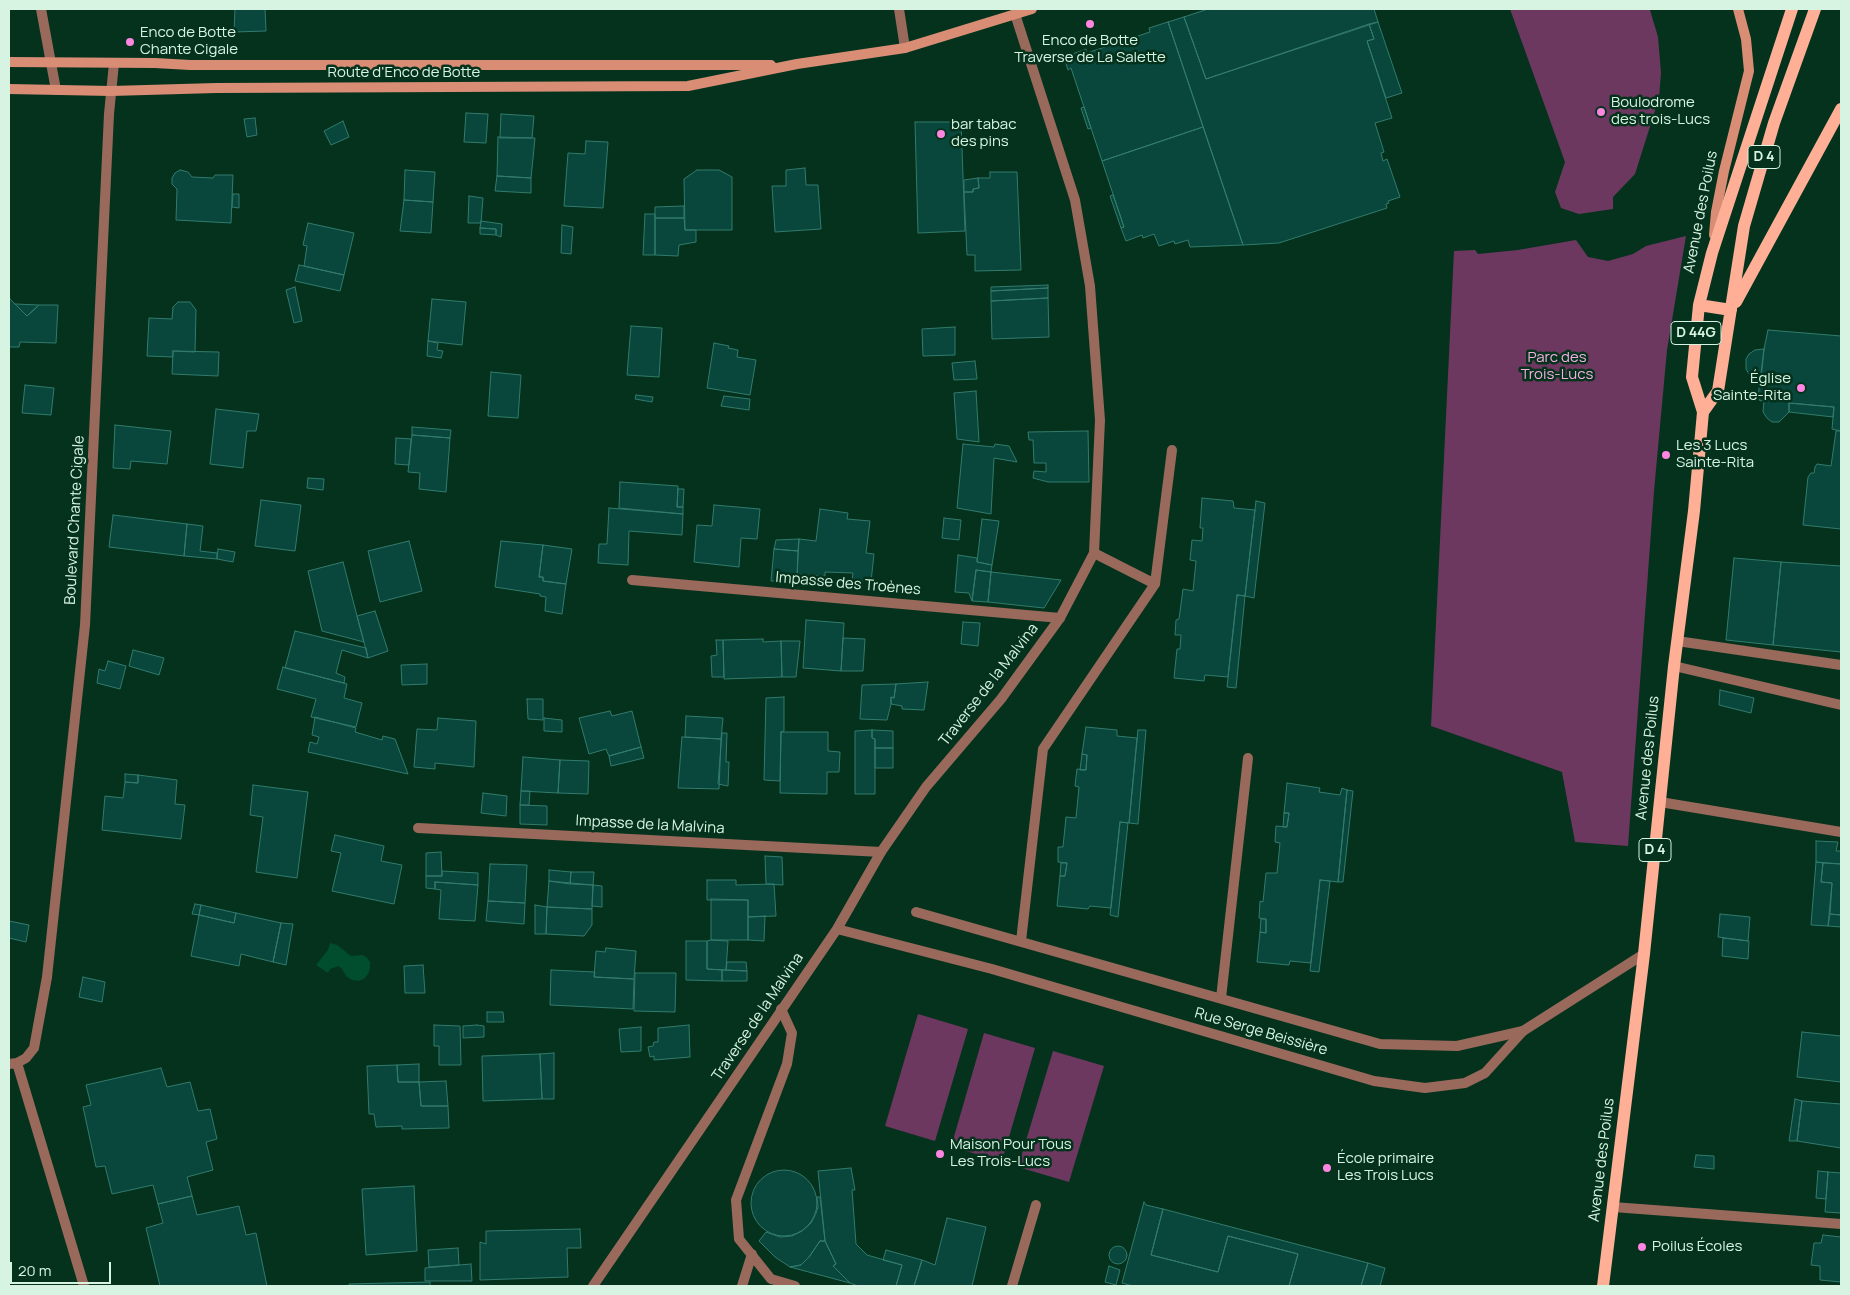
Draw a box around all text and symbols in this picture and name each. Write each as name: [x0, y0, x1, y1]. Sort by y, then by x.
marker: Enco de Botte Traverse de La Salette: [1084, 18, 1096, 30]
place label: Enco de Botte Chante Cigale: [140, 24, 238, 59]
place label: Enco de Botte Traverse de La Salette: [1014, 32, 1166, 67]
marker: Enco de Botte Chante Cigale: [124, 36, 136, 48]
street label: Route d'Enco de Botte: [328, 64, 480, 82]
place label: Boulodrome des trois-Lucs: [1611, 94, 1710, 129]
marker: Boulodrome des trois-Lucs: [1595, 106, 1607, 118]
place label: bar tabac des pins: [951, 116, 1016, 151]
marker: bar tabac des pins: [935, 128, 947, 140]
road number: D 4: [1748, 146, 1780, 168]
street label: Avenue des Poilus: [1680, 149, 1722, 275]
road number: D 44G: [1671, 322, 1721, 344]
park label: Parc des Trois-Lucs: [1521, 349, 1593, 384]
place label: Église Sainte-Rita: [1713, 370, 1791, 405]
marker: Église Sainte-Rita: [1795, 382, 1807, 394]
street label: Boulevard Chante Cigale: [62, 435, 88, 605]
place label: Les 3 Lucs Sainte-Rita: [1676, 437, 1754, 472]
marker: Les 3 Lucs Sainte-Rita: [1660, 449, 1672, 461]
street label: Impasse des Troènes: [775, 569, 921, 599]
street label: Traverse de la Malvina: [936, 620, 1042, 750]
street label: Avenue des Poilus: [1633, 695, 1663, 821]
street label: Impasse de la Malvina: [575, 812, 725, 838]
road number: D 4: [1639, 838, 1671, 862]
street label: Traverse de la Malvina: [708, 950, 808, 1084]
street label: Rue Serge Beissière: [1192, 1004, 1330, 1060]
street label: Avenue des Poilus: [1585, 1097, 1619, 1223]
place label: Maison Pour Tous Les Trois-Lucs: [950, 1136, 1072, 1171]
marker: Maison Pour Tous Les Trois-Lucs: [934, 1148, 946, 1160]
place label: École primaire Les Trois Lucs: [1337, 1150, 1434, 1185]
marker: École primaire Les Trois Lucs: [1321, 1162, 1333, 1174]
place label: Poilus Écoles: [1652, 1238, 1742, 1256]
marker: Poilus Écoles: [1636, 1241, 1648, 1253]
scale bar: [12, 1252, 114, 1284]
text: 20 m: [18, 1260, 51, 1281]

